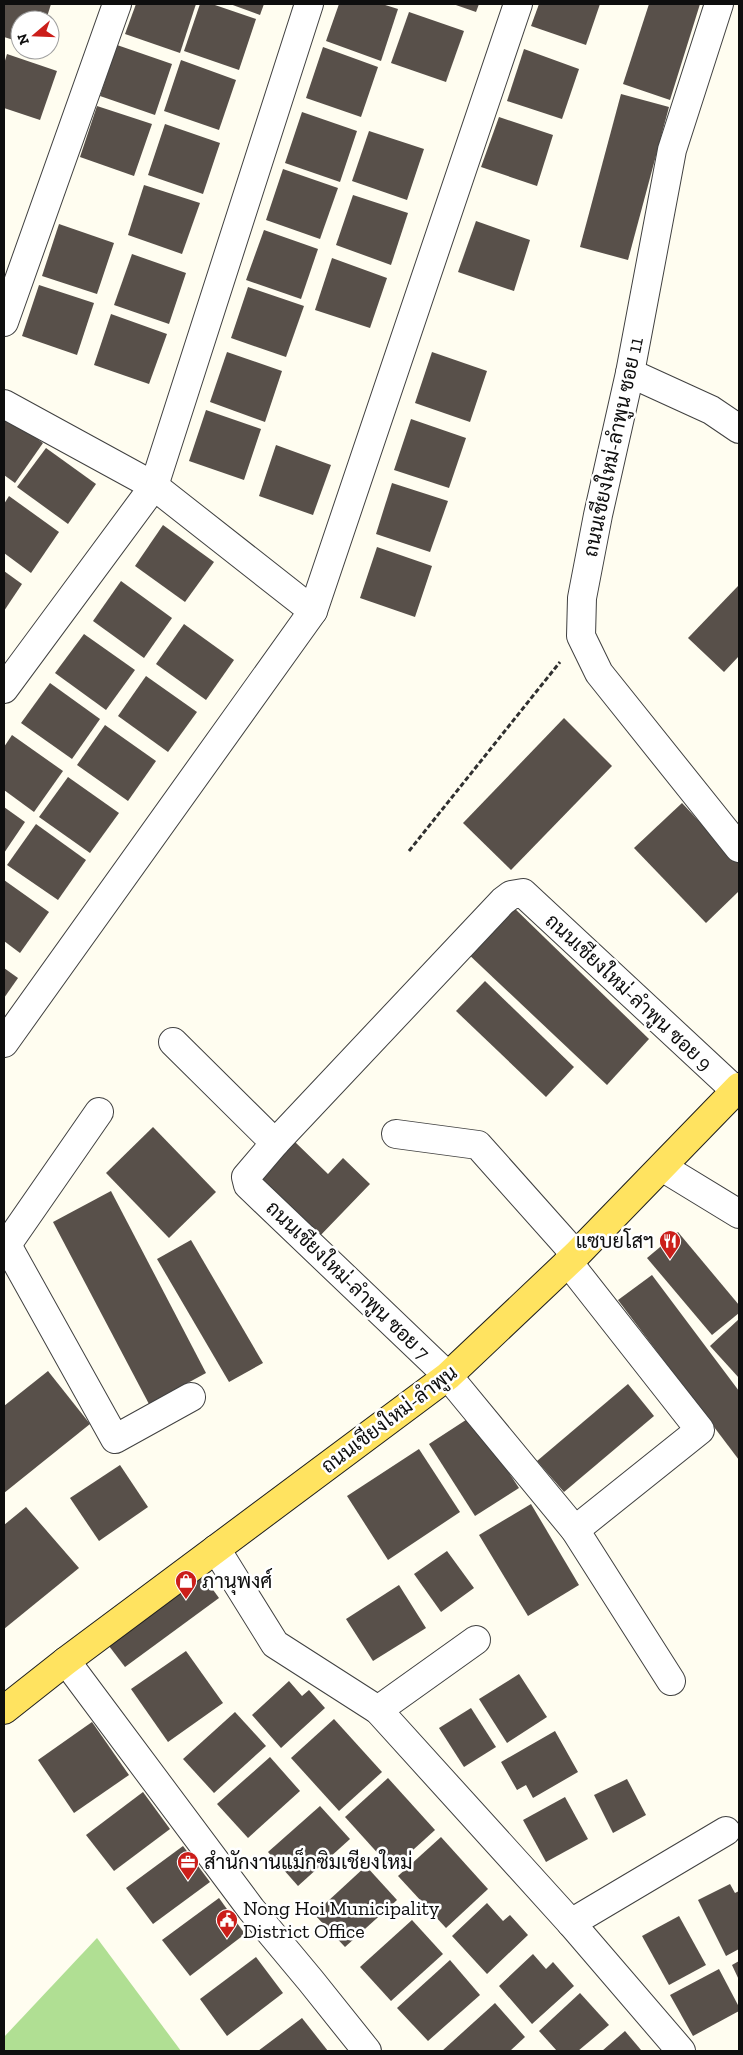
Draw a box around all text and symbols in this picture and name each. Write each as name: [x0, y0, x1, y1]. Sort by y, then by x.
north arrow: [10, 10, 60, 60]
text: N: [13, 31, 33, 47]
street label: ถนนเชียงใหม่-ลำพูน ซอย 11: [577, 335, 651, 560]
street label: ถนนเชียงใหม่-ลำพูน ซอย 9: [539, 908, 718, 1078]
street label: ถนนเชียงใหม่-ลำพูน ซอย 7: [259, 1195, 436, 1367]
place label: แซบยโสฯ: [576, 1228, 654, 1253]
restaurant icon: แซบยโสฯ: [658, 1229, 682, 1260]
street label: ถนนเชียงใหม่-ลำพูน: [316, 1359, 463, 1480]
place label: ภานุพงศ์: [202, 1567, 272, 1595]
shop icon: ภานุพงศ์: [174, 1569, 198, 1600]
place label: สำนักงานแม็กซิมเชียงใหม่: [204, 1847, 412, 1874]
office icon: สำนักงานแม็กซิมเชียงใหม่: [176, 1850, 200, 1881]
place label: Nong Hoi Municipality District Office: [243, 1896, 440, 1943]
public building icon: Nong Hoi Municipality District Office: [215, 1908, 239, 1939]

